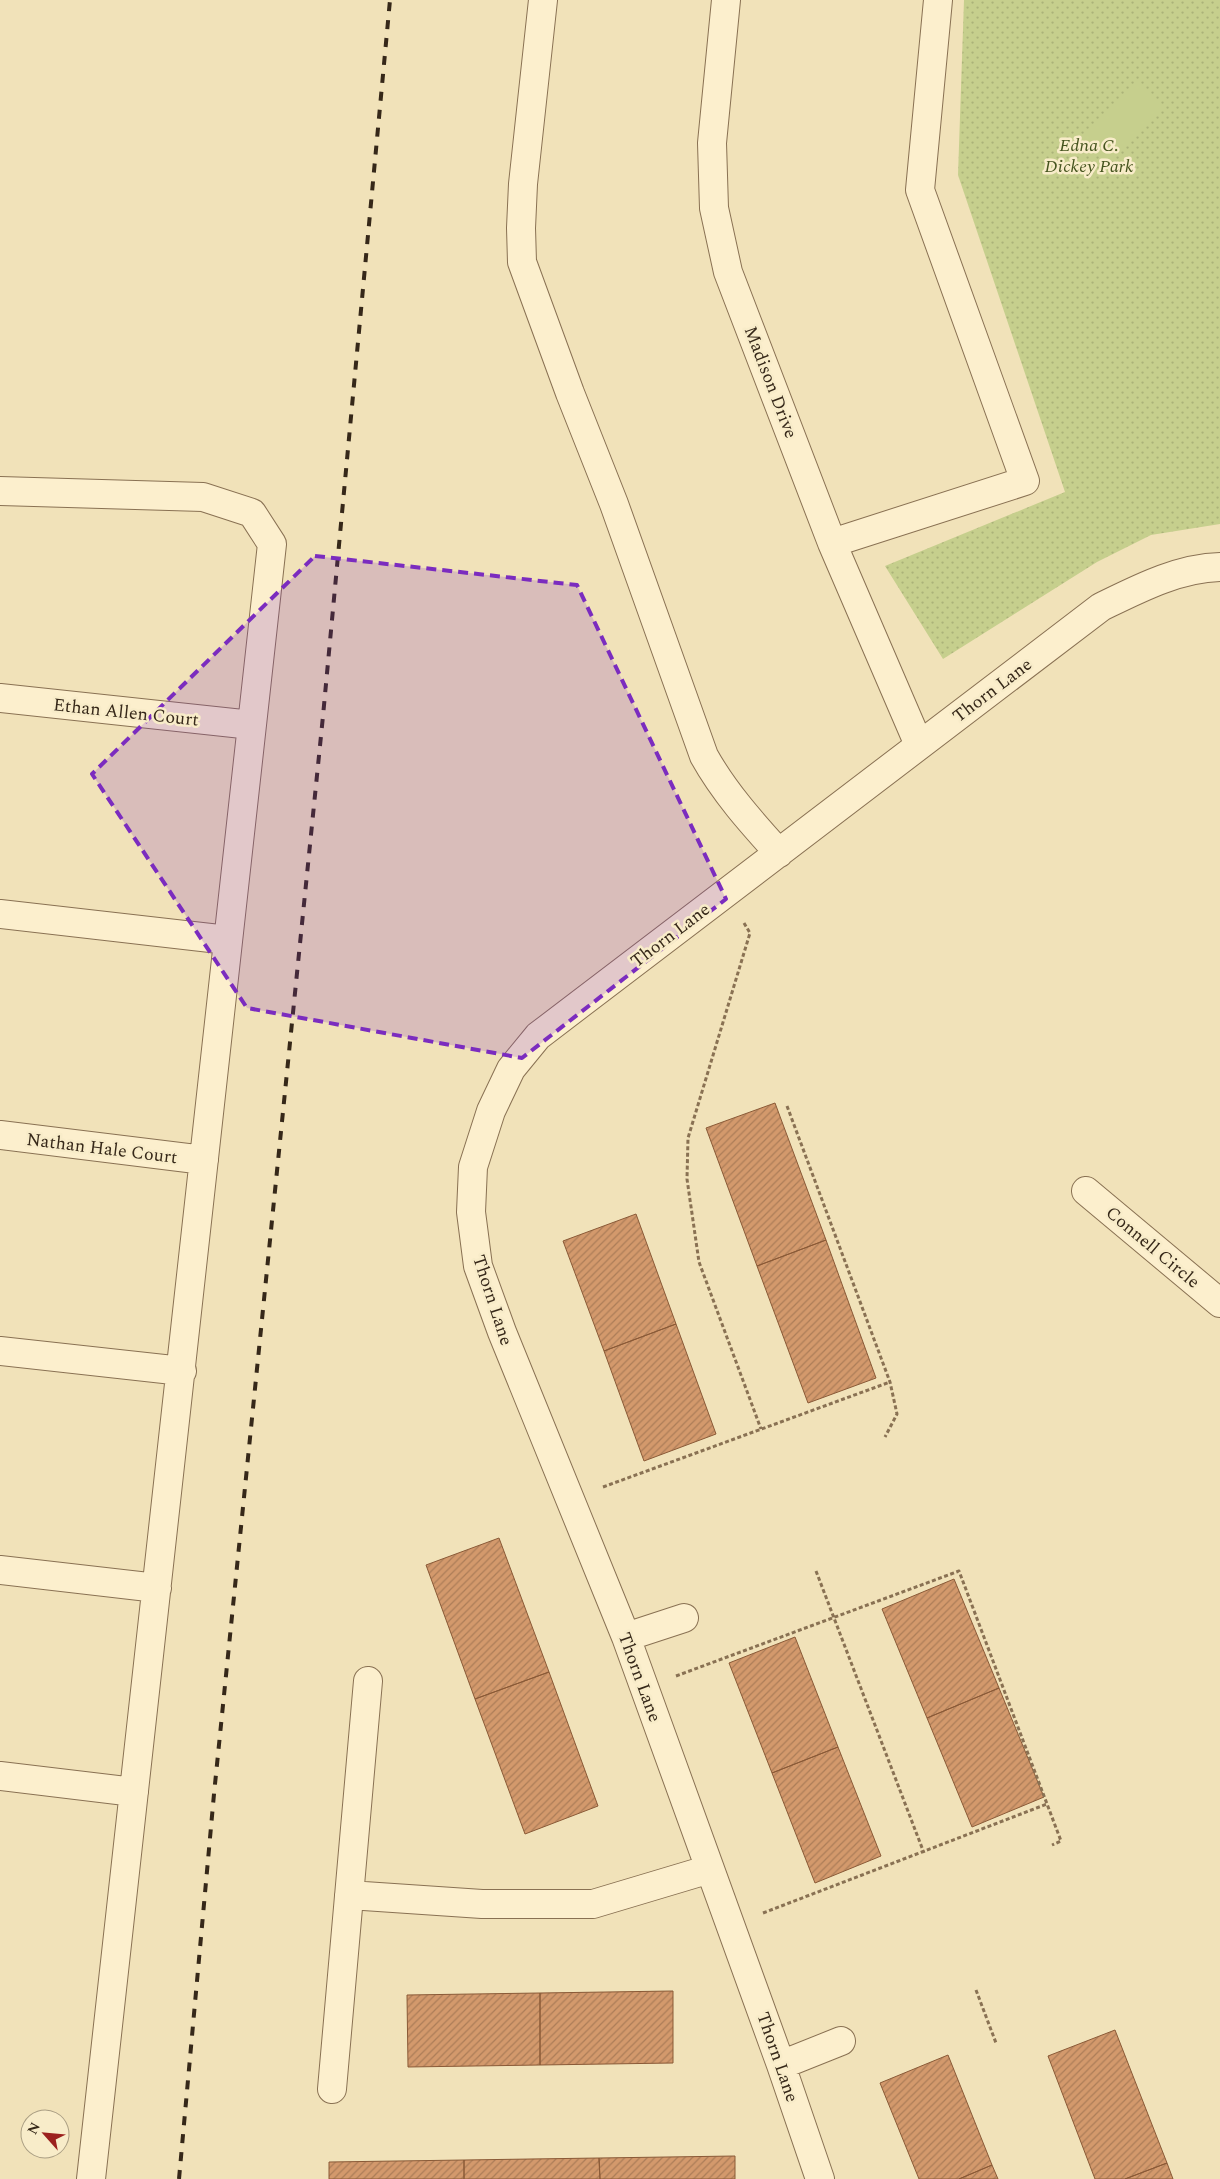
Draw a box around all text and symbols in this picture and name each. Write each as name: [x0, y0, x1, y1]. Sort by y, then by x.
park label: Edna C. Dickey Park: [1045, 132, 1134, 180]
street label: Madison Drive: [737, 322, 804, 442]
street label: Thorn Lane: [947, 651, 1038, 729]
street label: Ethan Allen Court: [52, 691, 200, 734]
street label: Thorn Lane: [625, 896, 716, 974]
street label: Nathan Hale Court: [25, 1126, 179, 1171]
street label: Connell Circle: [1100, 1200, 1206, 1295]
street label: Thorn Lane: [465, 1251, 520, 1349]
street label: Thorn Lane: [611, 1628, 668, 1726]
street label: Thorn Lane: [749, 2008, 806, 2106]
north arrow: [20, 2109, 70, 2159]
text: N: [22, 2118, 46, 2138]

